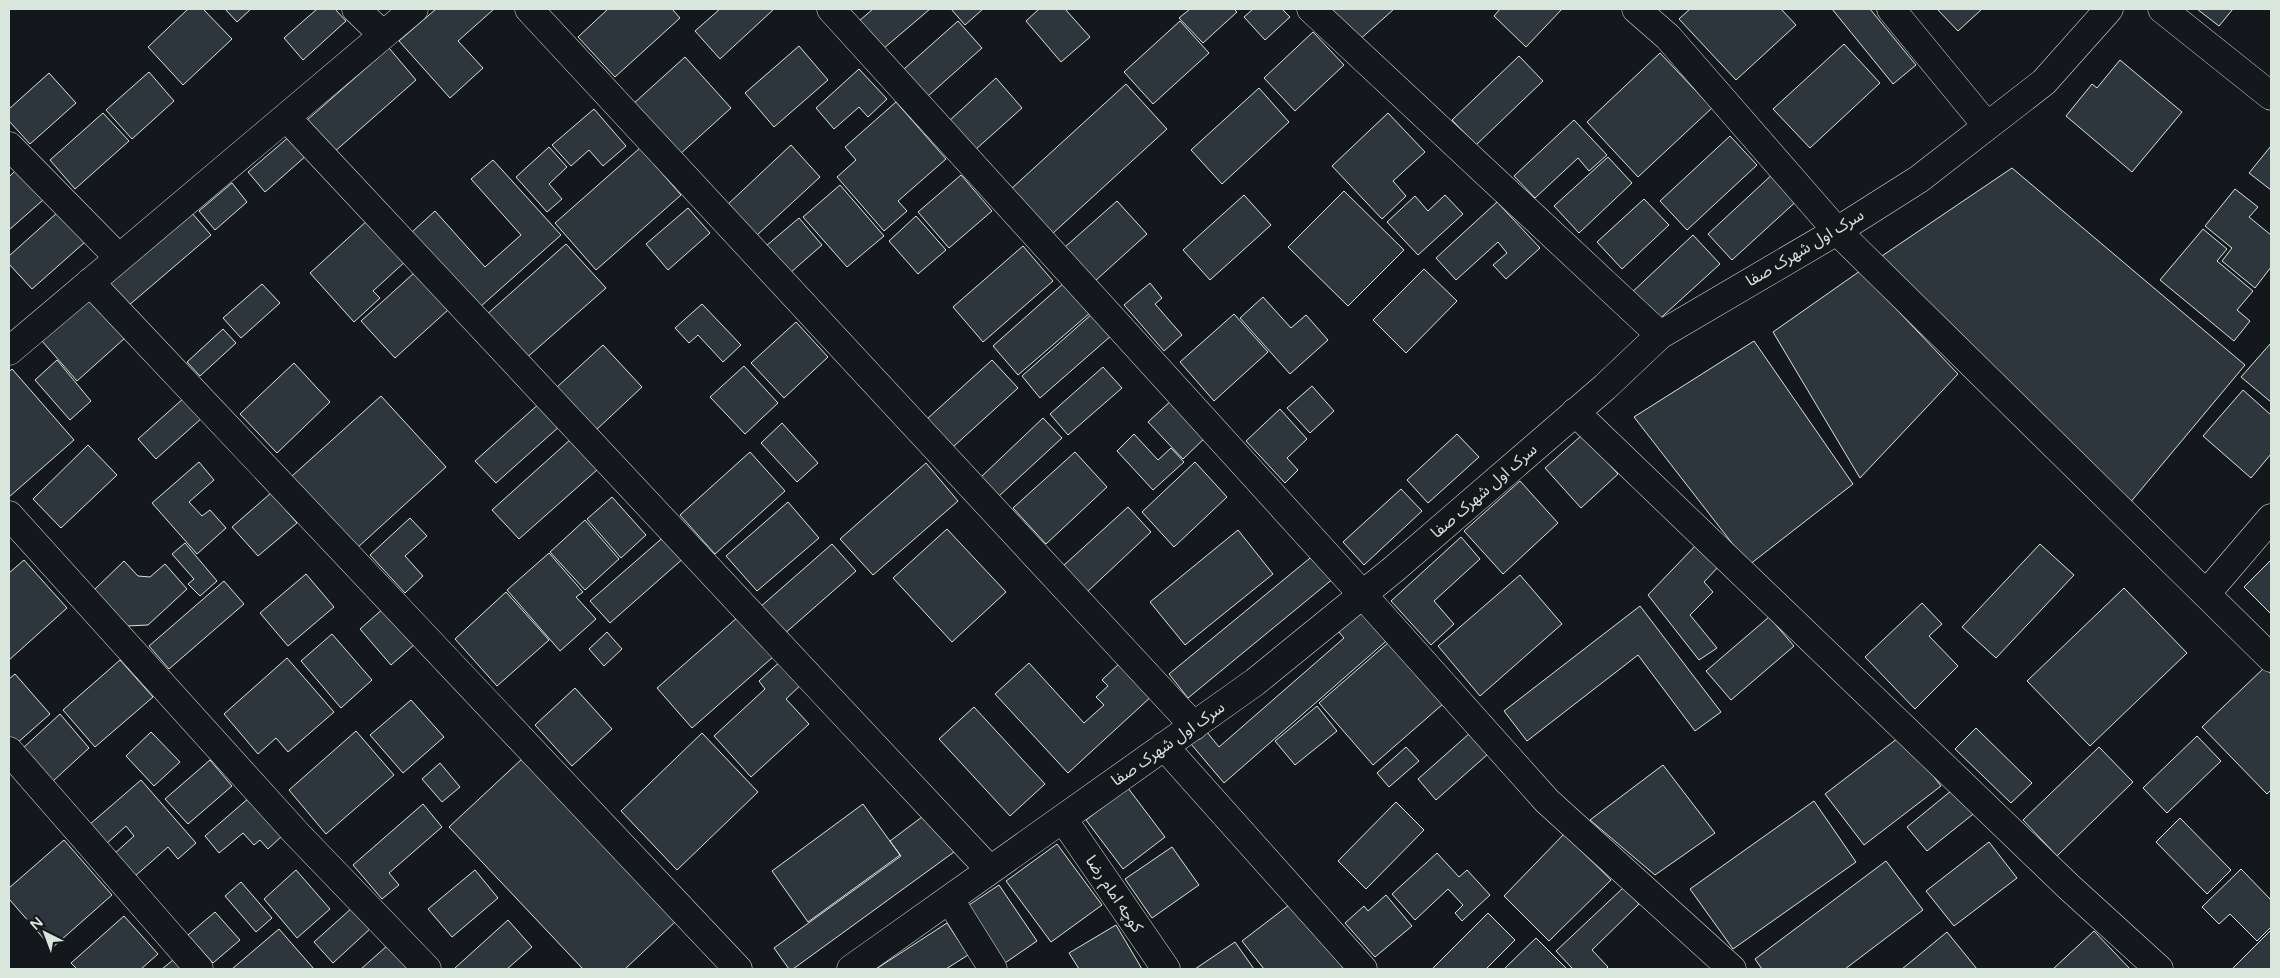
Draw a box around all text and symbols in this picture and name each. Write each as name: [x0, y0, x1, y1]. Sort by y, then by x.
street label: سرک اول شهرک صفا: [1742, 205, 1868, 291]
street label: سرک اول شهرک صفا: [1427, 439, 1541, 543]
street label: سرک اول شهرک صفا: [1107, 697, 1229, 791]
street label: کوچه امام رضا: [1079, 852, 1147, 938]
north arrow: [20, 908, 70, 958]
text: N: [27, 914, 47, 934]

